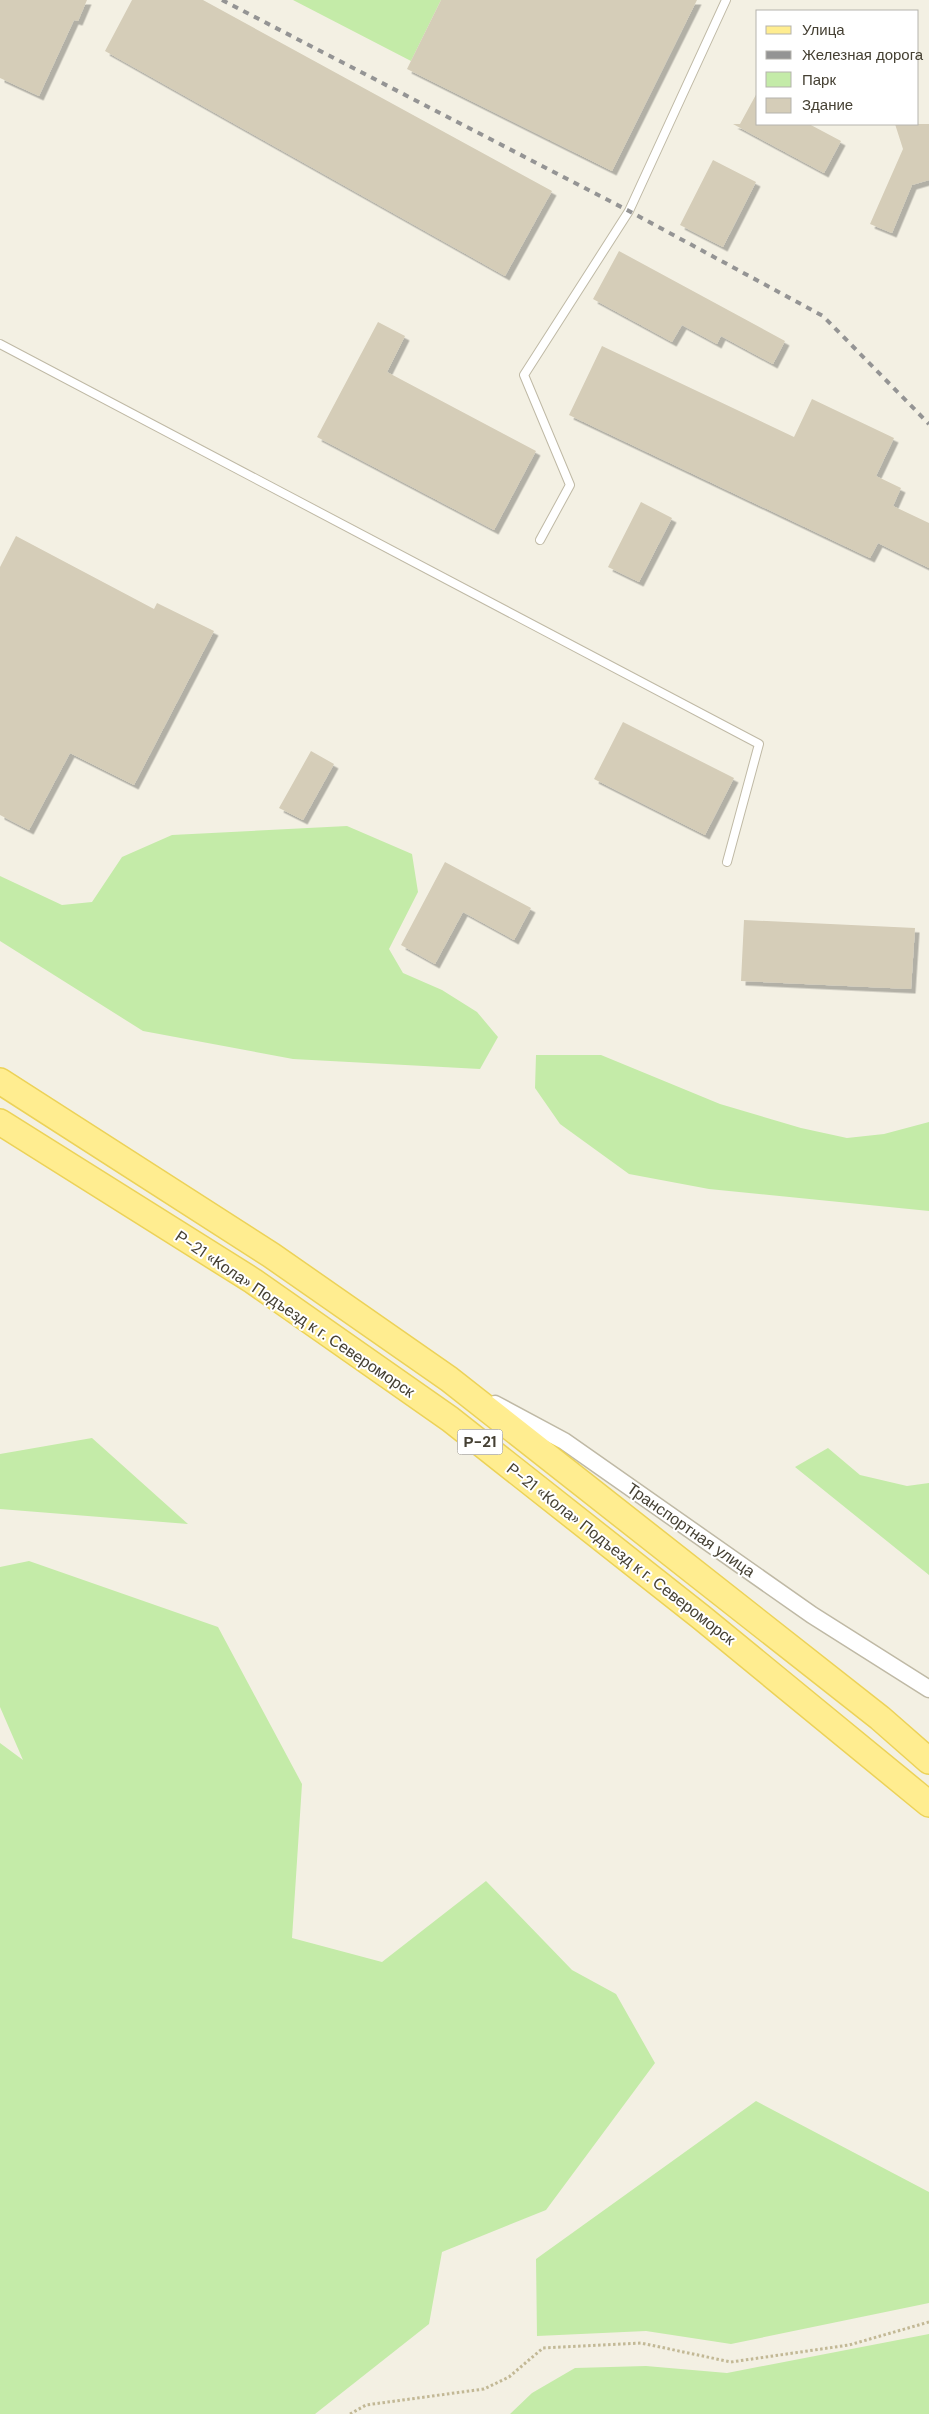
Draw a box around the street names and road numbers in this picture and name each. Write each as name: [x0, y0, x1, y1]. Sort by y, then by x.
street label: Р-21 «Кола» Подъезд к г. Североморск: [171, 1226, 420, 1403]
road number: Р-21: [458, 1430, 502, 1454]
street label: Р-21 «Кола» Подъезд к г. Североморск: [502, 1458, 740, 1650]
street label: Транспортная улица: [623, 1478, 759, 1582]

